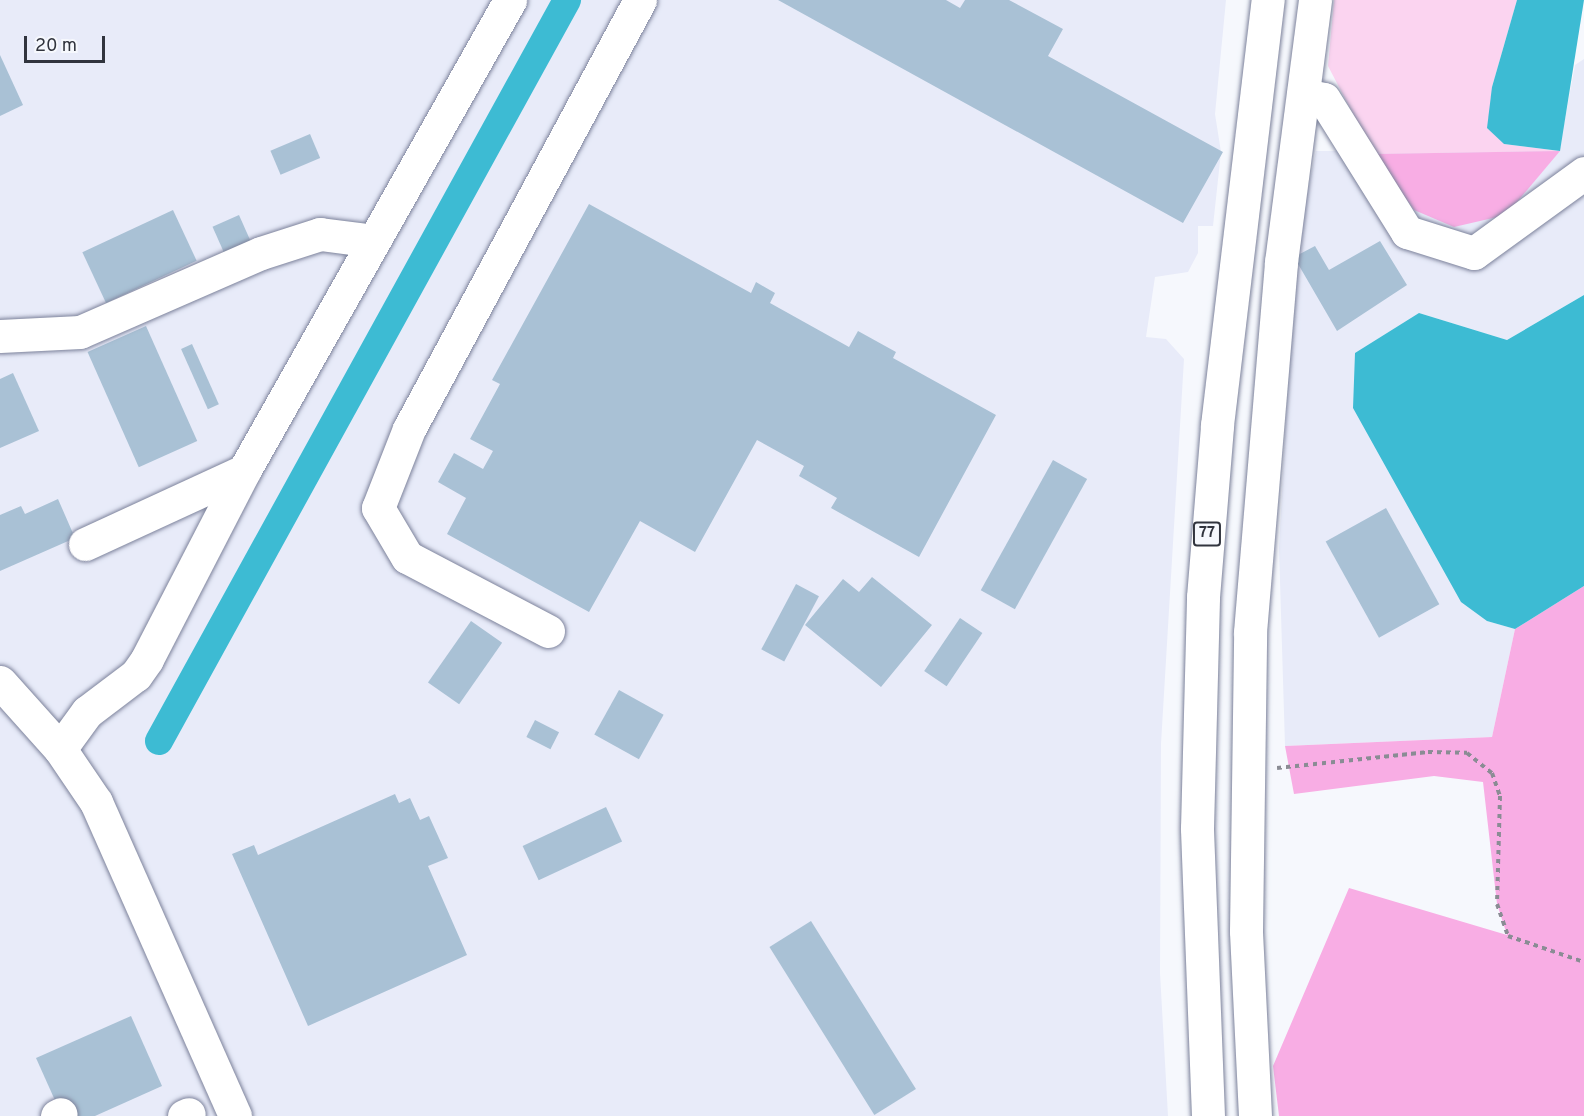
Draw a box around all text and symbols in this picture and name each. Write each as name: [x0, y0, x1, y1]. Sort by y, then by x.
scale bar: [27, 24, 108, 62]
text: 20 m: [35, 35, 77, 58]
road number: 77: [1192, 522, 1222, 546]

